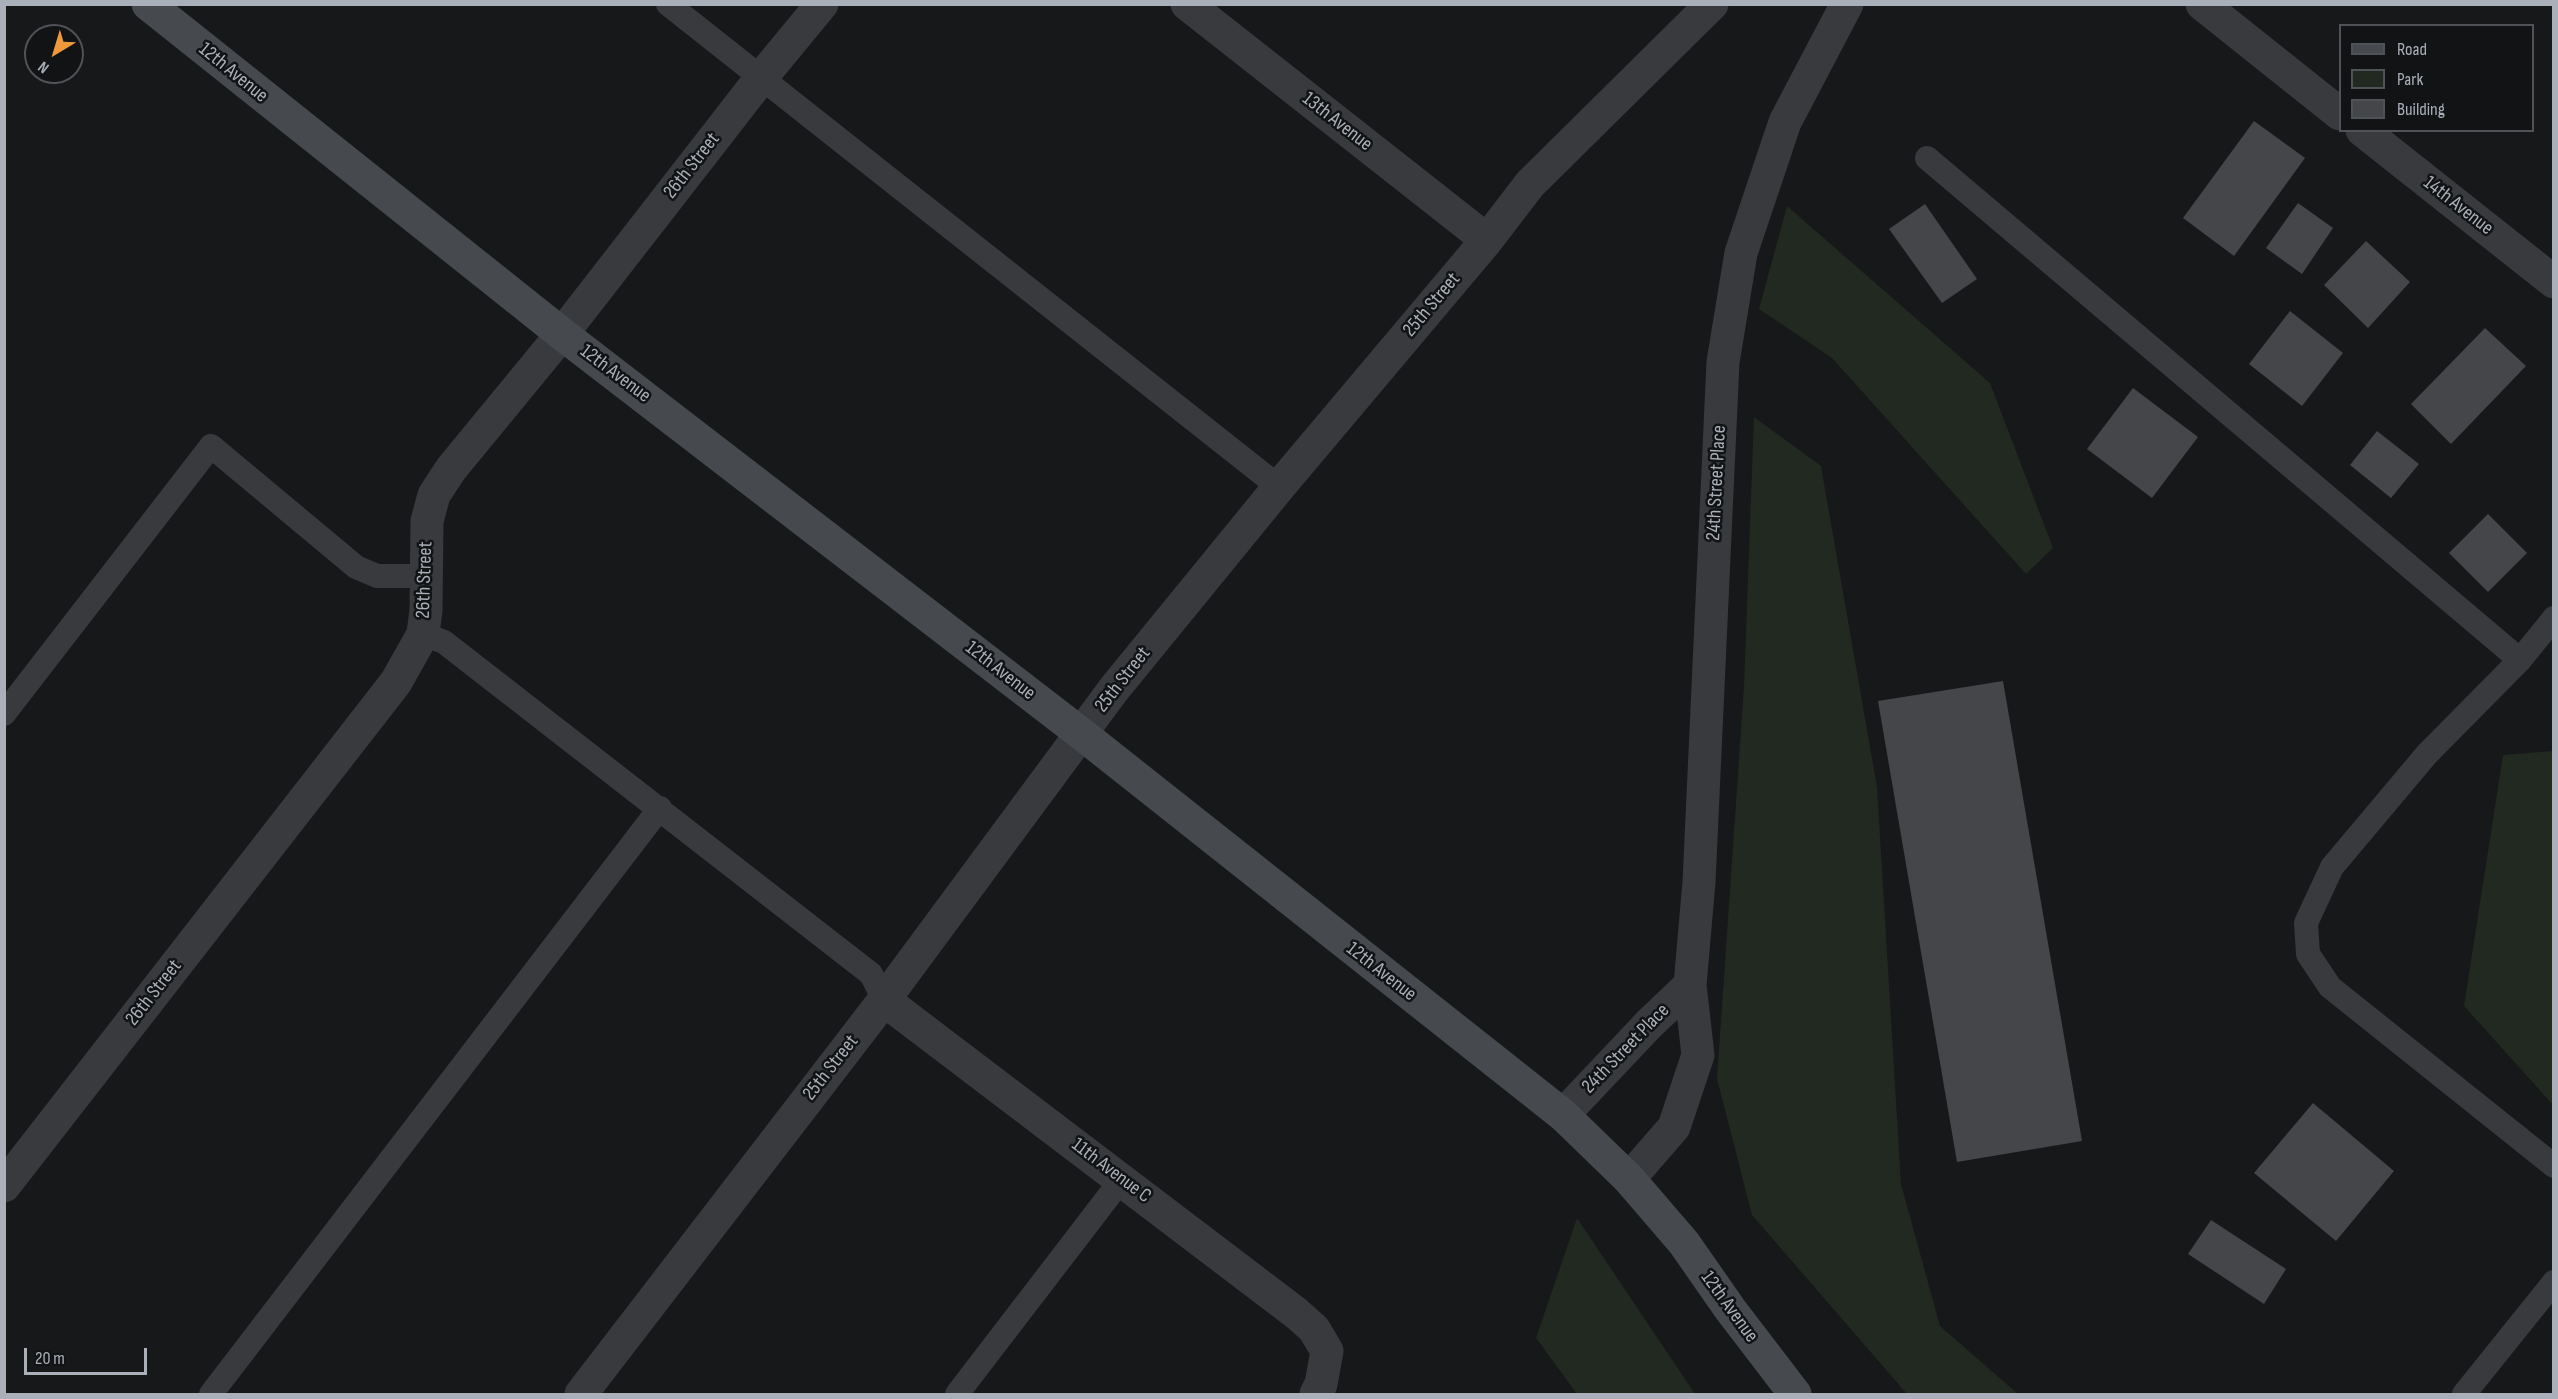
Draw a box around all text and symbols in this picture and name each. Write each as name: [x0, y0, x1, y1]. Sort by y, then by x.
north arrow: [24, 24, 84, 84]
legend: [2339, 24, 2534, 132]
street label: 12th Avenue: [194, 38, 272, 108]
text: Road: [2397, 39, 2427, 60]
text: N: [35, 57, 53, 77]
text: Park: [2397, 69, 2423, 90]
street label: 13th Avenue: [1297, 87, 1377, 157]
text: Building: [2397, 99, 2445, 120]
street label: 26th Street: [659, 128, 725, 204]
street label: 14th Avenue: [2418, 171, 2498, 241]
street label: 25th Street: [1398, 268, 1466, 342]
street label: 12th Avenue: [575, 340, 655, 408]
street label: 24th Street Place: [1702, 425, 1732, 541]
street label: 26th Street: [412, 541, 438, 619]
street label: 12th Avenue: [960, 636, 1040, 706]
street label: 25th Street: [1090, 643, 1156, 717]
street label: 12th Avenue: [1341, 937, 1421, 1007]
street label: 26th Street: [121, 955, 187, 1031]
street label: 24th Street Place: [1577, 999, 1675, 1099]
street label: 25th Street: [798, 1031, 864, 1105]
street label: 11th Avenue C: [1066, 1133, 1156, 1209]
street label: 12th Avenue: [1695, 1267, 1763, 1347]
scale bar: [27, 1336, 150, 1374]
text: 20 m: [35, 1348, 65, 1369]

